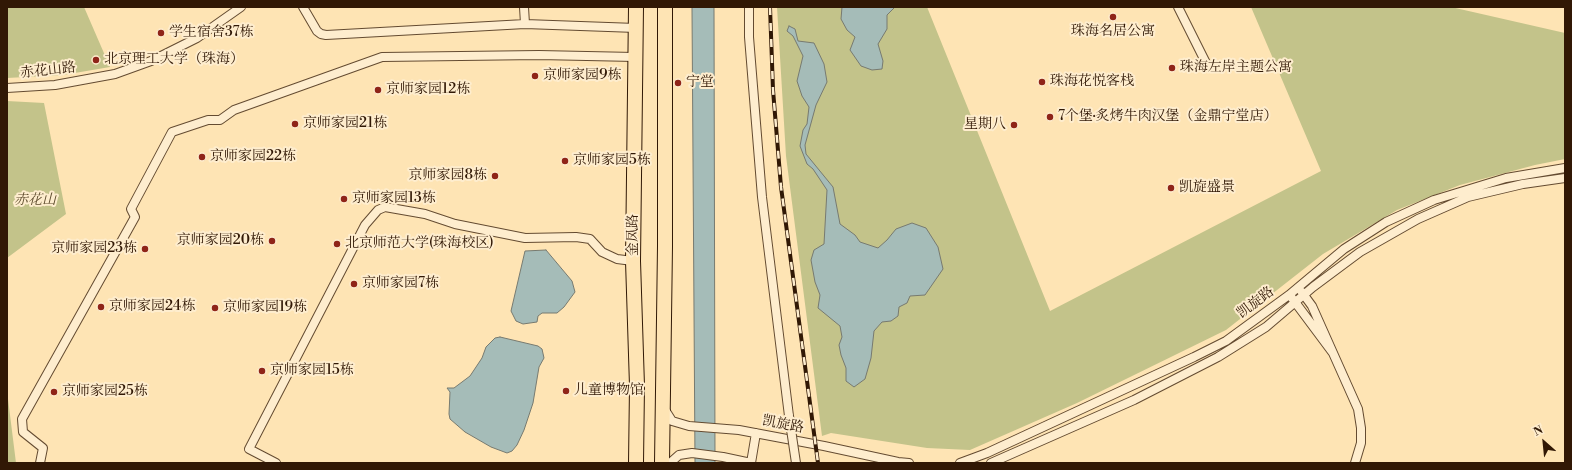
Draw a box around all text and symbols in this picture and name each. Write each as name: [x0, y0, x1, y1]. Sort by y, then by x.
marker: 珠海名居公寓: [1108, 12, 1118, 22]
place label: 珠海名居公寓: [1071, 24, 1155, 40]
place label: 学生宿舍37栋: [169, 25, 254, 41]
marker: 学生宿舍37栋: [156, 28, 166, 38]
place label: 北京理工大学（珠海）: [104, 52, 244, 68]
marker: 北京理工大学（珠海）: [91, 55, 101, 65]
street label: 赤花山路: [19, 60, 77, 82]
place label: 珠海左岸主题公寓: [1180, 60, 1292, 76]
marker: 珠海左岸主题公寓: [1167, 63, 1177, 73]
place label: 京师家园9栋: [543, 68, 621, 84]
marker: 京师家园9栋: [530, 71, 540, 81]
place label: 珠海花悦客栈: [1050, 74, 1134, 90]
place label: 宁堂: [686, 75, 714, 91]
marker: 珠海花悦客栈: [1037, 77, 1047, 87]
marker: 宁堂: [673, 78, 683, 88]
place label: 京师家园12栋: [386, 82, 470, 98]
marker: 京师家园12栋: [373, 85, 383, 95]
place label: 7个堡·炙烤牛肉汉堡（金鼎宁堂店）: [1058, 109, 1277, 125]
marker: 7个堡·炙烤牛肉汉堡（金鼎宁堂店）: [1045, 112, 1055, 122]
place label: 京师家园21栋: [303, 116, 387, 132]
place label: 星期八: [964, 117, 1006, 133]
marker: 京师家园21栋: [290, 119, 300, 129]
marker: 星期八: [1009, 120, 1019, 130]
place label: 京师家园22栋: [210, 149, 296, 165]
marker: 京师家园22栋: [197, 152, 207, 162]
place label: 京师家园5栋: [573, 153, 651, 169]
marker: 京师家园5栋: [560, 156, 570, 166]
place label: 京师家园8栋: [408, 168, 487, 184]
marker: 京师家园8栋: [490, 171, 500, 181]
place label: 凯旋盛景: [1179, 180, 1235, 196]
marker: 凯旋盛景: [1166, 183, 1176, 193]
place label: 京师家园13栋: [352, 191, 436, 207]
park label: 赤花山: [14, 193, 56, 209]
marker: 京师家园13栋: [339, 194, 349, 204]
street label: 金凤路: [626, 214, 642, 256]
place label: 京师家园20栋: [177, 233, 264, 249]
marker: 京师家园20栋: [267, 236, 277, 246]
place label: 北京师范大学(珠海校区): [345, 236, 494, 252]
marker: 北京师范大学(珠海校区): [332, 239, 342, 249]
place label: 京师家园23栋: [51, 241, 137, 257]
marker: 京师家园23栋: [140, 244, 150, 254]
place label: 京师家园7栋: [362, 276, 439, 292]
marker: 京师家园7栋: [349, 279, 359, 289]
street label: 凯旋路: [1234, 284, 1278, 322]
place label: 京师家园24栋: [109, 299, 195, 315]
place label: 京师家园19栋: [223, 300, 307, 316]
marker: 京师家园24栋: [96, 302, 106, 312]
marker: 京师家园19栋: [210, 303, 220, 313]
place label: 京师家园15栋: [270, 363, 354, 379]
marker: 京师家园15栋: [257, 366, 267, 376]
place label: 儿童博物馆: [574, 383, 644, 399]
place label: 京师家园25栋: [62, 384, 148, 400]
marker: 儿童博物馆: [561, 386, 571, 396]
marker: 京师家园25栋: [49, 387, 59, 397]
street label: 凯旋路: [761, 413, 805, 437]
north arrow: [1524, 422, 1564, 462]
text: N: [1531, 423, 1546, 440]

